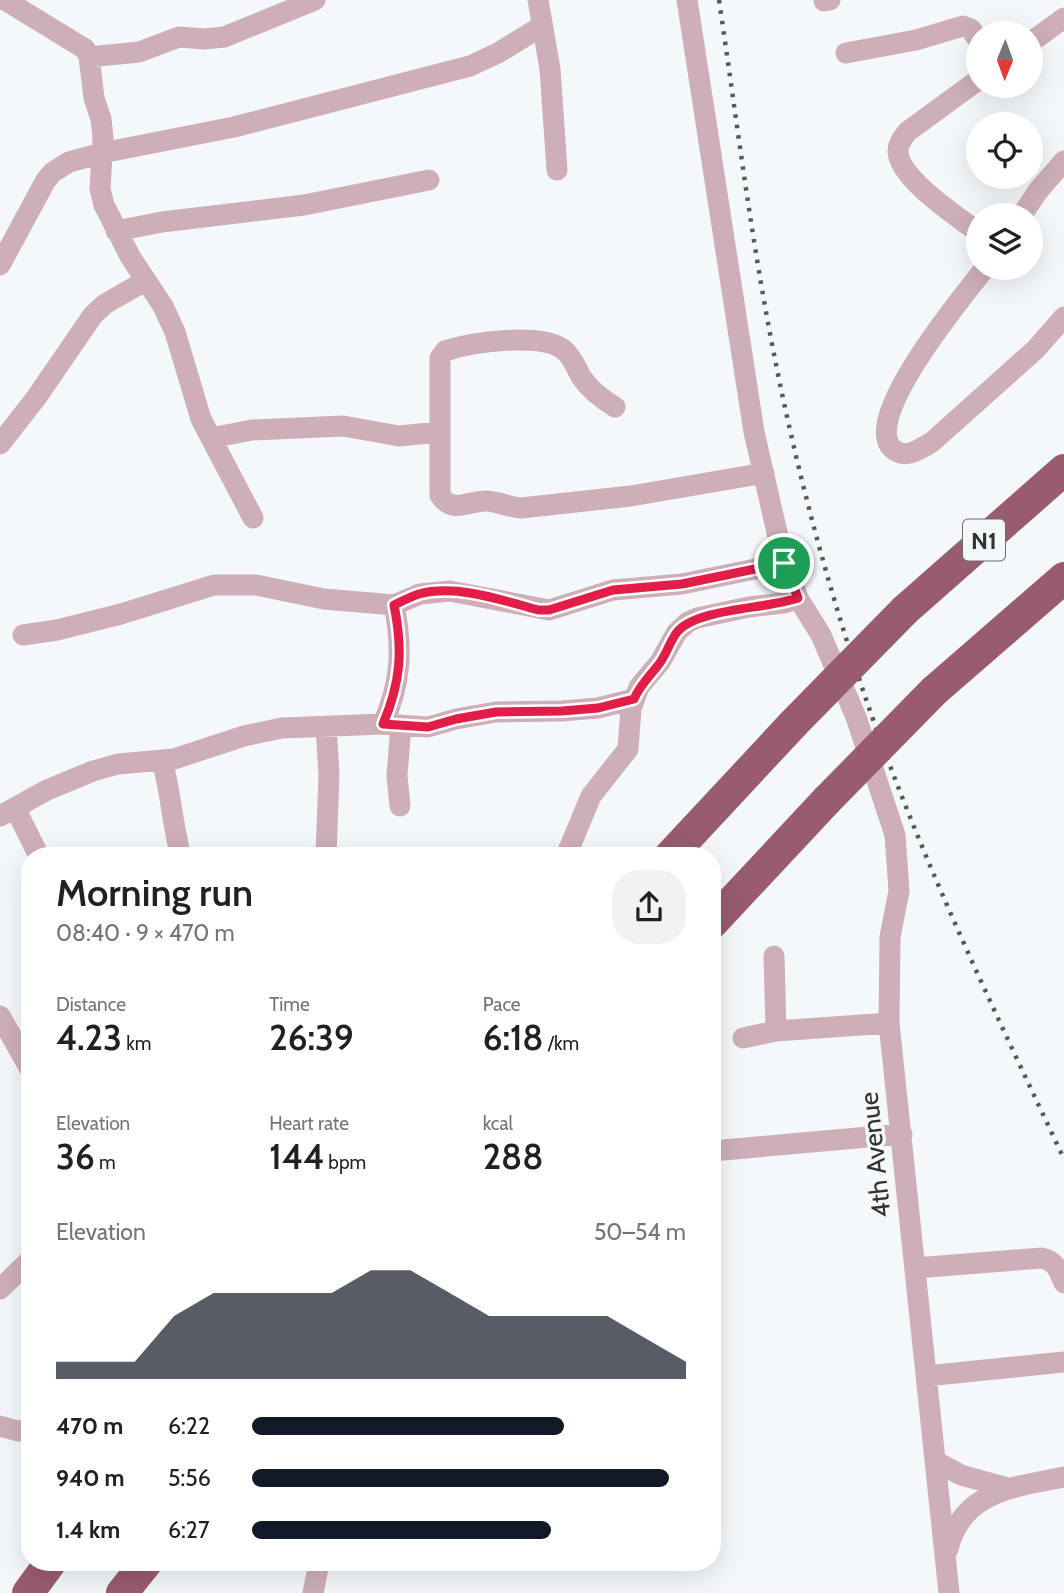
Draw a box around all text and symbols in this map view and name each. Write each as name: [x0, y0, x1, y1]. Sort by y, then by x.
north arrow: [966, 21, 1043, 98]
map controls: [966, 21, 1043, 280]
button: locate: [966, 112, 1043, 189]
button: layers: [966, 203, 1043, 280]
road number: N1: [963, 520, 1005, 560]
pin: [754, 533, 814, 593]
icon: arrive: [765, 544, 803, 582]
text: Morning run: [56, 869, 253, 916]
button: share: [612, 870, 686, 944]
text: 08:40 · 9 × 470 m: [56, 919, 235, 947]
text: Distance: [56, 993, 126, 1016]
text: Time: [269, 993, 310, 1016]
text: Pace: [483, 993, 521, 1016]
text: 4.23: [56, 1016, 122, 1059]
text: 26:39: [269, 1016, 354, 1059]
text: 6:18: [483, 1016, 544, 1059]
text: km: [122, 1032, 151, 1055]
text: /km: [544, 1032, 579, 1055]
street label: 4th Avenue: [852, 1091, 898, 1219]
text: Elevation: [56, 1112, 130, 1135]
text: Heart rate: [269, 1112, 349, 1135]
text: kcal: [483, 1112, 513, 1135]
text: 36: [56, 1135, 95, 1178]
text: 144: [269, 1135, 324, 1178]
text: 288: [483, 1135, 543, 1178]
text: m: [95, 1151, 116, 1174]
text: bpm: [324, 1151, 366, 1174]
text: Elevation: [56, 1218, 146, 1246]
text: 50–54 m: [594, 1218, 686, 1246]
text: 470 m: [56, 1412, 123, 1440]
text: 6:22: [168, 1412, 210, 1440]
text: 940 m: [56, 1464, 125, 1492]
text: 5:56: [168, 1464, 211, 1492]
text: 1.4 km: [56, 1516, 120, 1544]
text: 6:27: [168, 1516, 209, 1544]

